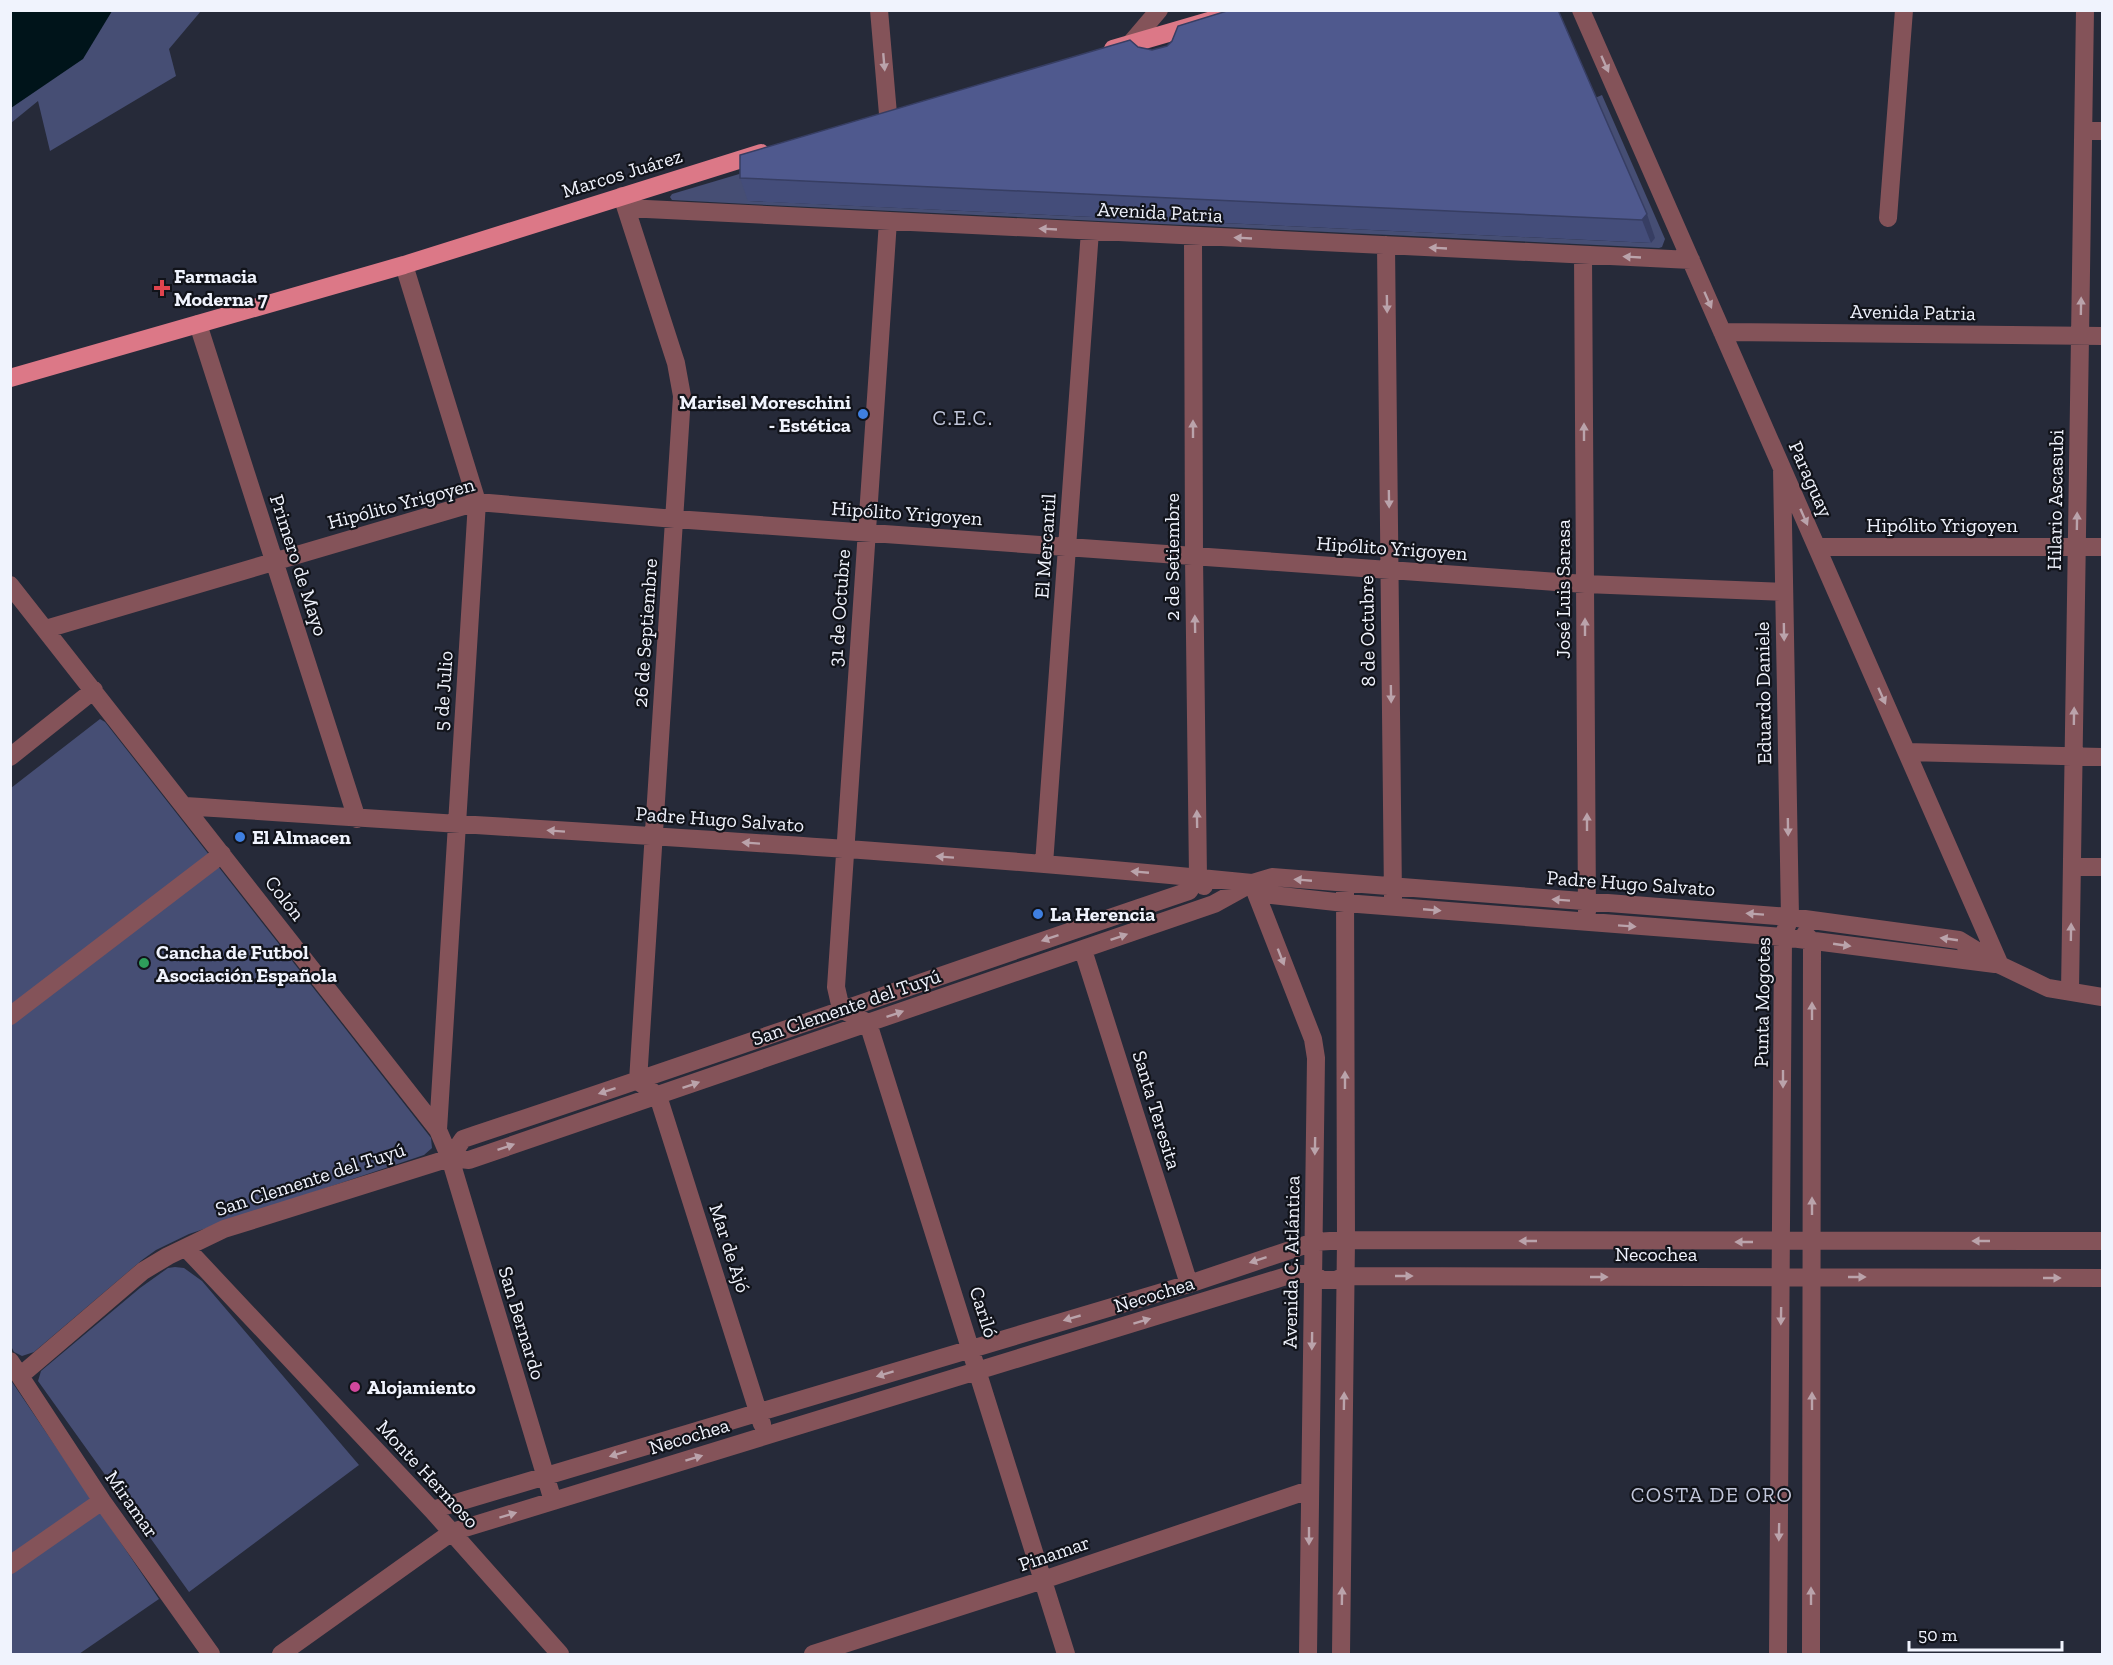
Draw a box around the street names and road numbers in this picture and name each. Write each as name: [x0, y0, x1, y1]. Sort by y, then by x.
street label: Marcos Juárez: [559, 143, 685, 203]
street label: Avenida Patria: [1097, 197, 1224, 227]
street label: Avenida Patria: [1850, 299, 1976, 325]
street label: Hilario Ascasubi: [2042, 429, 2068, 571]
street label: Paraguay: [1784, 437, 1839, 521]
street label: Hipólito Yrigoyen: [325, 472, 478, 534]
street label: Primero de Mayo: [265, 491, 333, 639]
street label: El Mercantil: [1029, 493, 1061, 599]
street label: 2 de Setiembre: [1160, 493, 1184, 621]
street label: Hipólito Yrigoyen: [831, 496, 984, 530]
street label: Hipólito Yrigoyen: [1866, 513, 2018, 537]
street label: José Luis Sarasa: [1551, 519, 1575, 659]
street label: Hipólito Yrigoyen: [1316, 531, 1469, 565]
street label: 31 de Octubre: [823, 548, 855, 668]
street label: 26 de Septiembre: [628, 558, 662, 708]
street label: 8 de Octubre: [1354, 575, 1380, 687]
street label: Eduardo Daniele: [1750, 621, 1776, 765]
street label: 5 de Julio: [428, 650, 458, 732]
street label: Padre Hugo Salvato: [635, 801, 805, 837]
street label: Padre Hugo Salvato: [1546, 865, 1716, 901]
street label: Colón: [260, 871, 310, 926]
street label: Punta Mogotes: [1749, 937, 1775, 1067]
street label: San Clemente del Tuyú: [748, 963, 944, 1051]
street label: Santa Teresita: [1128, 1048, 1187, 1173]
street label: San Clemente del Tuyú: [212, 1137, 408, 1221]
street label: Avenida C. Atlántica: [1277, 1175, 1305, 1349]
street label: Mar de Ajó: [704, 1201, 756, 1295]
street label: Necochea: [1615, 1242, 1698, 1266]
street label: San Bernardo: [493, 1264, 551, 1382]
street label: Necochea: [1111, 1270, 1197, 1318]
street label: Cariló: [965, 1283, 1003, 1341]
street label: Necochea: [646, 1412, 732, 1460]
street label: Monte Hermoso: [372, 1415, 484, 1533]
street label: Miramar: [100, 1466, 164, 1542]
street label: Pinamar: [1015, 1530, 1093, 1576]

